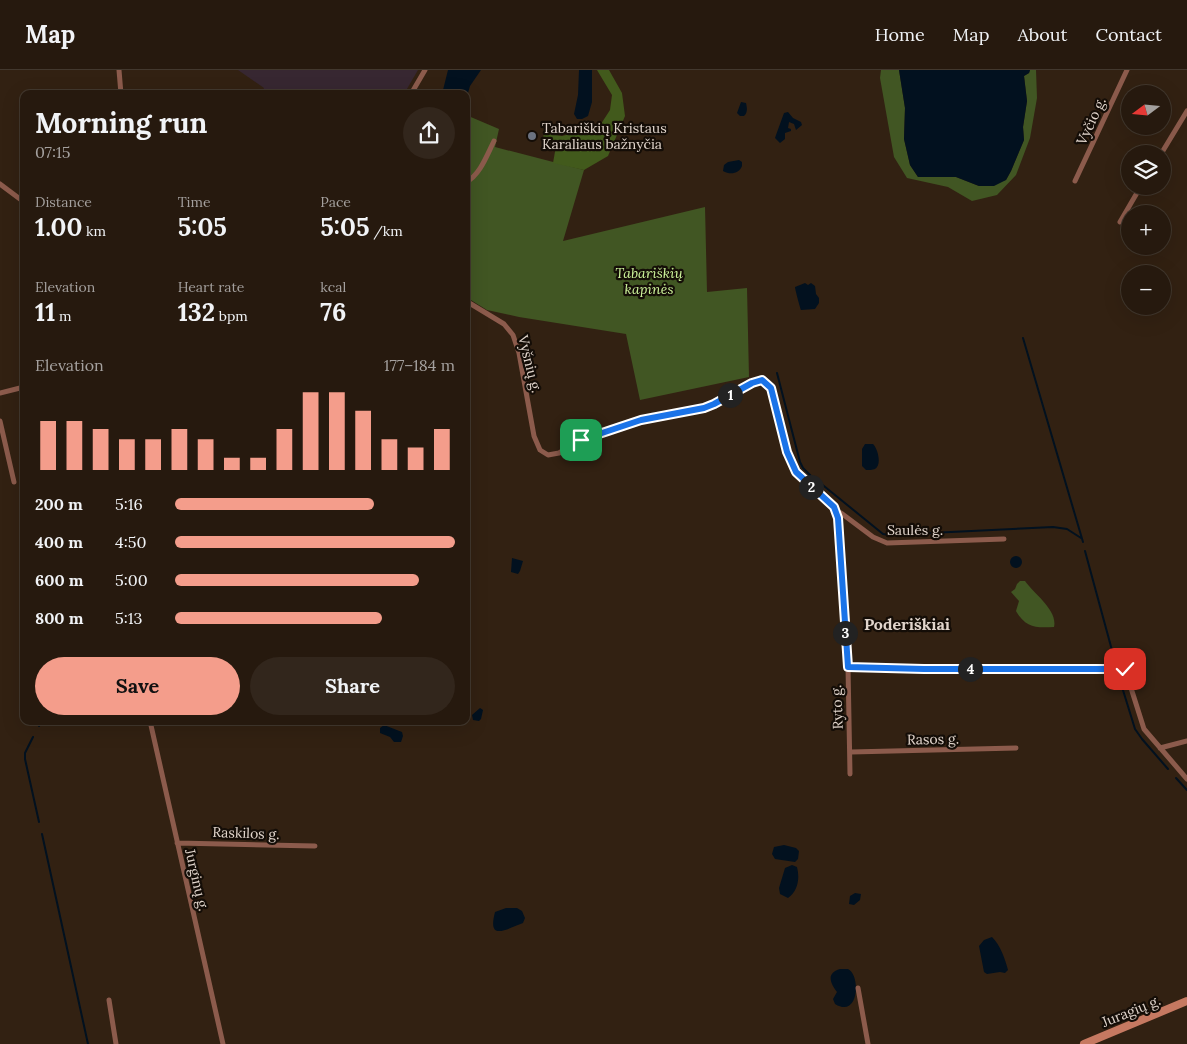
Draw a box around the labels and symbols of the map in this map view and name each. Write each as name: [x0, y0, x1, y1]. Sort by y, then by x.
north arrow: [1121, 85, 1171, 135]
street label: Vyčio g.: [1072, 94, 1110, 149]
place label: Tabariškių Kristaus Karaliaus bažnyčia: [542, 119, 667, 153]
marker: Tabariškių Kristaus Karaliaus bažnyčia: [526, 130, 538, 142]
park label: Tabariškių kapinės: [615, 264, 683, 298]
street label: Vyšnių g.: [514, 333, 546, 395]
pin: 1: [718, 382, 742, 408]
pin: [560, 419, 602, 461]
pin: 2: [798, 474, 824, 500]
street label: Saulės g.: [887, 521, 943, 539]
district label: Poderiškiai: [864, 614, 950, 634]
pin: 3: [832, 620, 858, 646]
pin: [1104, 648, 1146, 690]
pin: 4: [958, 656, 982, 682]
street label: Ryto g.: [827, 684, 847, 730]
street label: Rasos g.: [907, 730, 959, 748]
street label: Raskilos g.: [212, 823, 280, 843]
street label: Jurginų g.: [181, 846, 213, 913]
street label: Juragių g.: [1098, 991, 1163, 1031]

